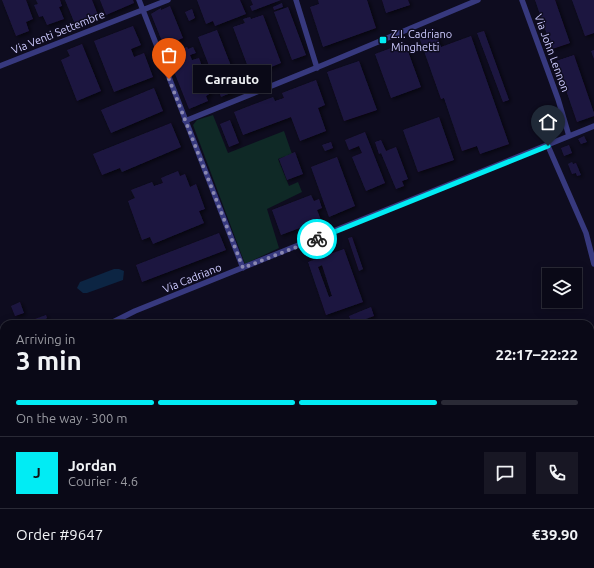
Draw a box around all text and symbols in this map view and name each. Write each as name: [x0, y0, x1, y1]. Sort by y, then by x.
street label: Via Venti Settembre: [10, 8, 106, 56]
street label: Via John Lennon: [532, 12, 572, 94]
place label: Z.I. Cadriano Minghetti: [391, 28, 452, 53]
marker: Z.I. Cadriano Minghetti: [378, 35, 388, 45]
pin: [152, 38, 186, 79]
icon: bag: [158, 44, 180, 66]
callout: Carrauto: [193, 65, 271, 93]
text: Carrauto: [205, 72, 259, 86]
pin: [531, 105, 565, 146]
icon: home: [537, 111, 559, 133]
courier: [297, 219, 337, 259]
icon: bike: [306, 228, 328, 250]
street label: Via Cadriano: [161, 261, 223, 295]
map controls: [542, 268, 582, 308]
button: layers: [542, 268, 582, 308]
text: Arriving in: [16, 332, 75, 346]
text: 3 min: [16, 346, 82, 375]
text: 22:17–22:22: [495, 346, 578, 363]
text: On the way · 300 m: [16, 411, 128, 425]
button: chat: [484, 452, 526, 494]
button: phone: [536, 452, 578, 494]
text: Jordan: [68, 457, 117, 474]
text: J: [33, 464, 41, 481]
text: Courier · 4.6: [68, 474, 138, 488]
text: Order #9647: [16, 526, 103, 543]
text: €39.90: [532, 526, 578, 543]

